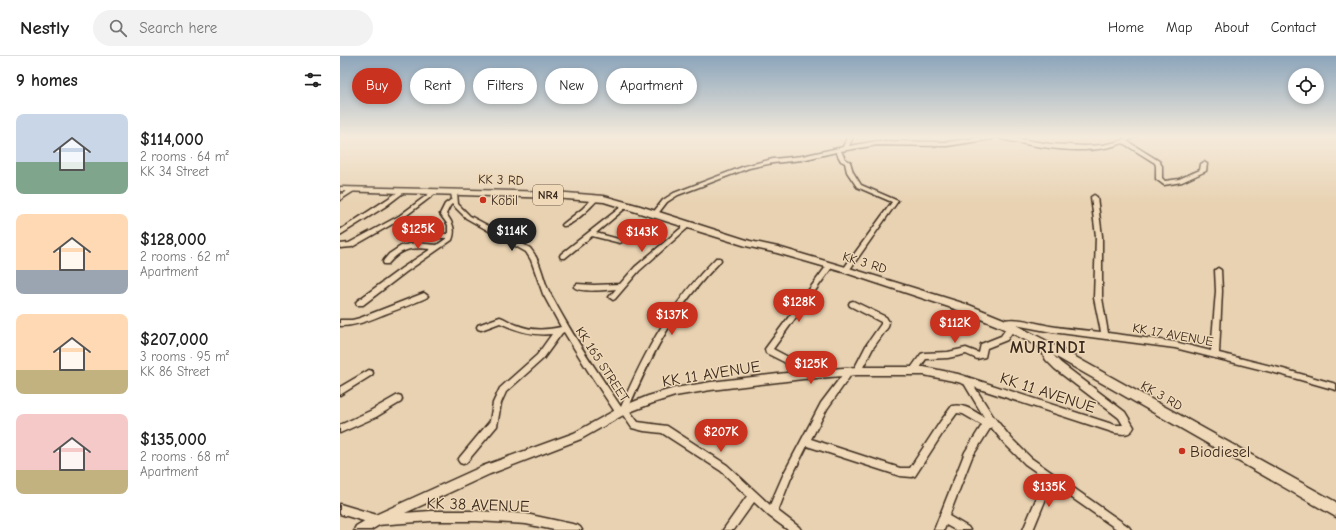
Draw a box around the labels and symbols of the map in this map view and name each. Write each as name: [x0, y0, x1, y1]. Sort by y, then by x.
street label: KK 3 RD: [478, 171, 524, 188]
road number: NR4: [533, 185, 563, 205]
place label: Kobil: [491, 193, 518, 208]
marker: Kobil: [478, 195, 488, 205]
pin: $125K: [390, 216, 446, 250]
pin: $114K: [484, 218, 540, 252]
pin: $143K: [614, 219, 670, 253]
street label: KK 3 RD: [841, 249, 889, 276]
pin: $128K: [771, 289, 827, 323]
pin: $137K: [644, 302, 700, 336]
pin: $112K: [927, 310, 983, 344]
street label: KK 17 AVENUE: [1131, 320, 1215, 349]
street label: KK 165 STREET: [573, 324, 633, 405]
district label: MURINDI: [1010, 338, 1086, 357]
pin: $125K: [783, 351, 839, 385]
street label: KK 11 AVENUE: [661, 357, 762, 391]
street label: KK 11 AVENUE: [998, 369, 1098, 417]
street label: KK 3 RD: [1138, 378, 1185, 413]
pin: $207K: [693, 419, 749, 453]
place label: Biodiesel: [1190, 443, 1250, 461]
marker: Biodiesel: [1177, 446, 1187, 456]
pin: $135K: [1021, 474, 1077, 508]
street label: KK 38 AVENUE: [426, 494, 530, 516]

